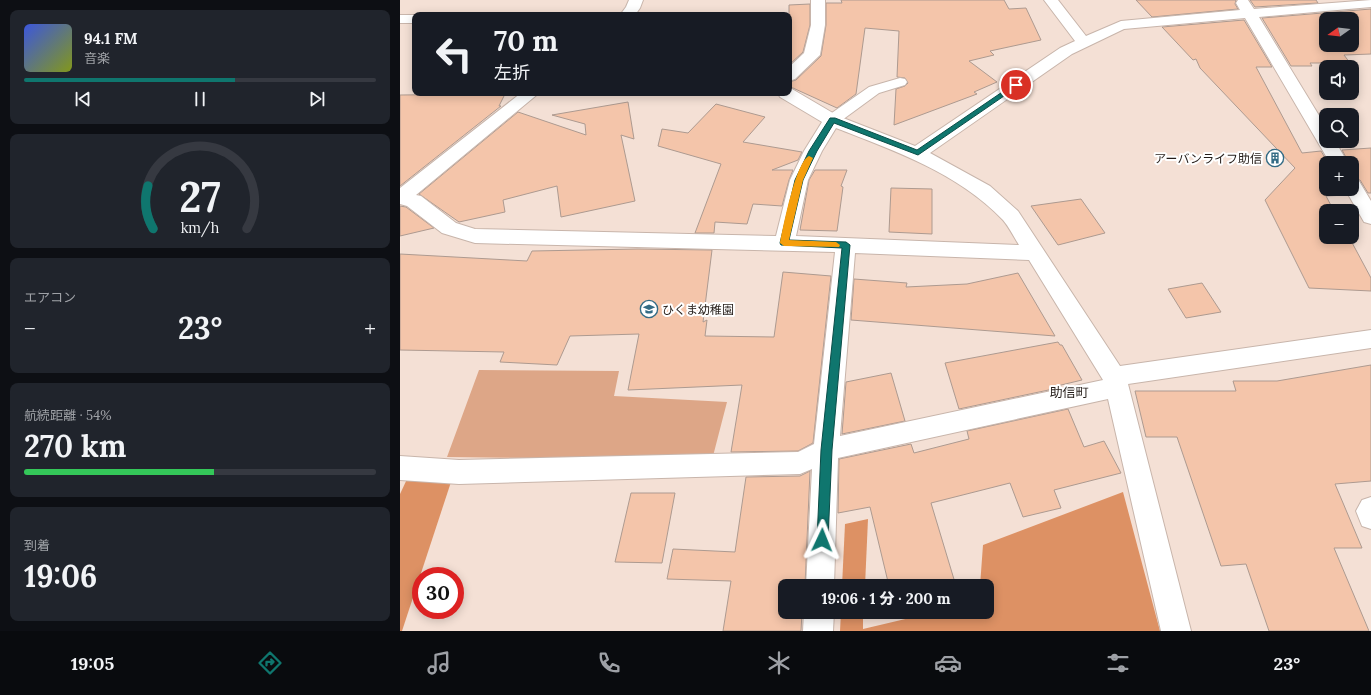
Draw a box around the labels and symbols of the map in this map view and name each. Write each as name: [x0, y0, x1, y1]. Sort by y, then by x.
north arrow: [1319, 12, 1359, 52]
pin: [999, 68, 1033, 102]
building icon: アーバンライフ助信: [1265, 148, 1285, 168]
place label: アーバンライフ助信: [1154, 151, 1262, 166]
school or university icon: ひくま幼稚園: [639, 299, 659, 319]
place label: ひくま幼稚園: [662, 302, 734, 317]
district label: 助信町: [1049, 384, 1089, 401]
position arrow: [801, 519, 843, 561]
speed limit sign: 30: [412, 567, 464, 619]

